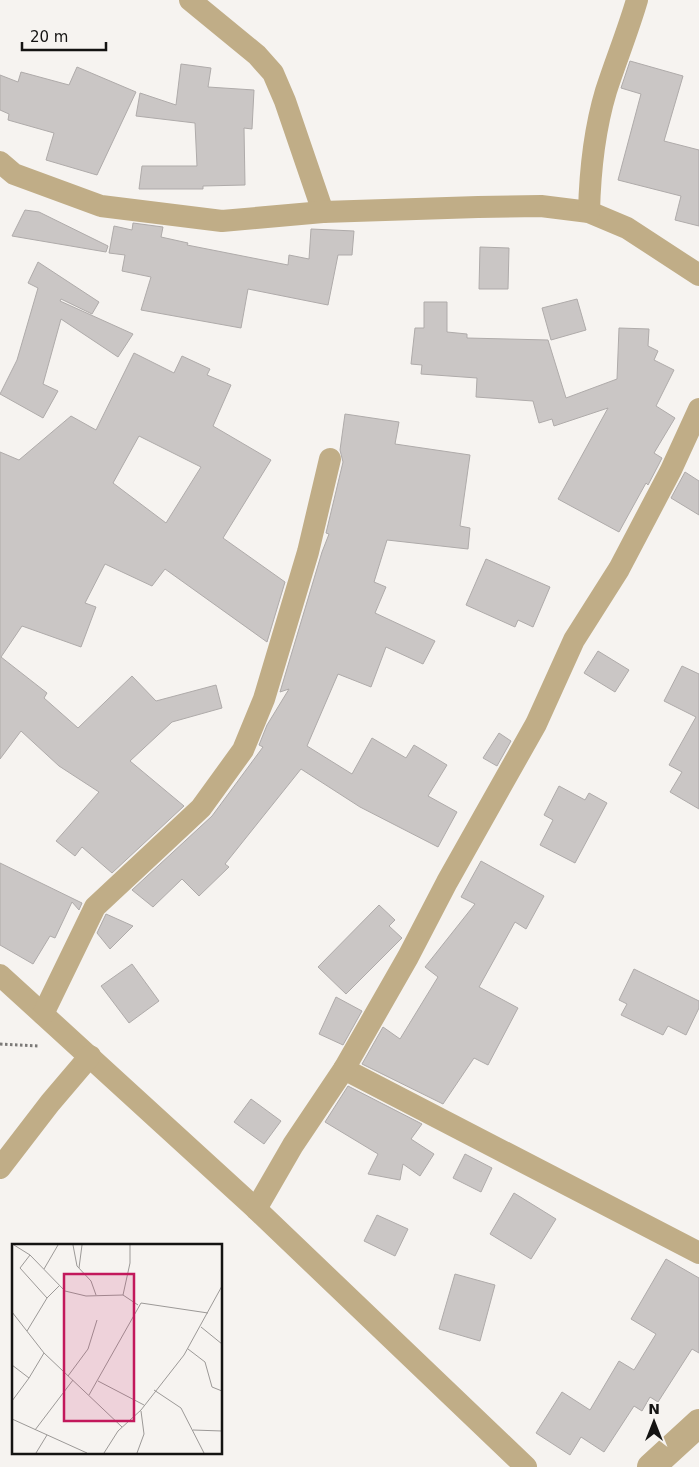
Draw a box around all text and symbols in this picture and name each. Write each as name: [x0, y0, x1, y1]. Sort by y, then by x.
scale bar: [22, 20, 106, 52]
text: 20 m: [30, 28, 68, 46]
inset map: [12, 1244, 222, 1454]
north arrow: [629, 1397, 679, 1447]
text: N: [648, 1401, 660, 1417]

